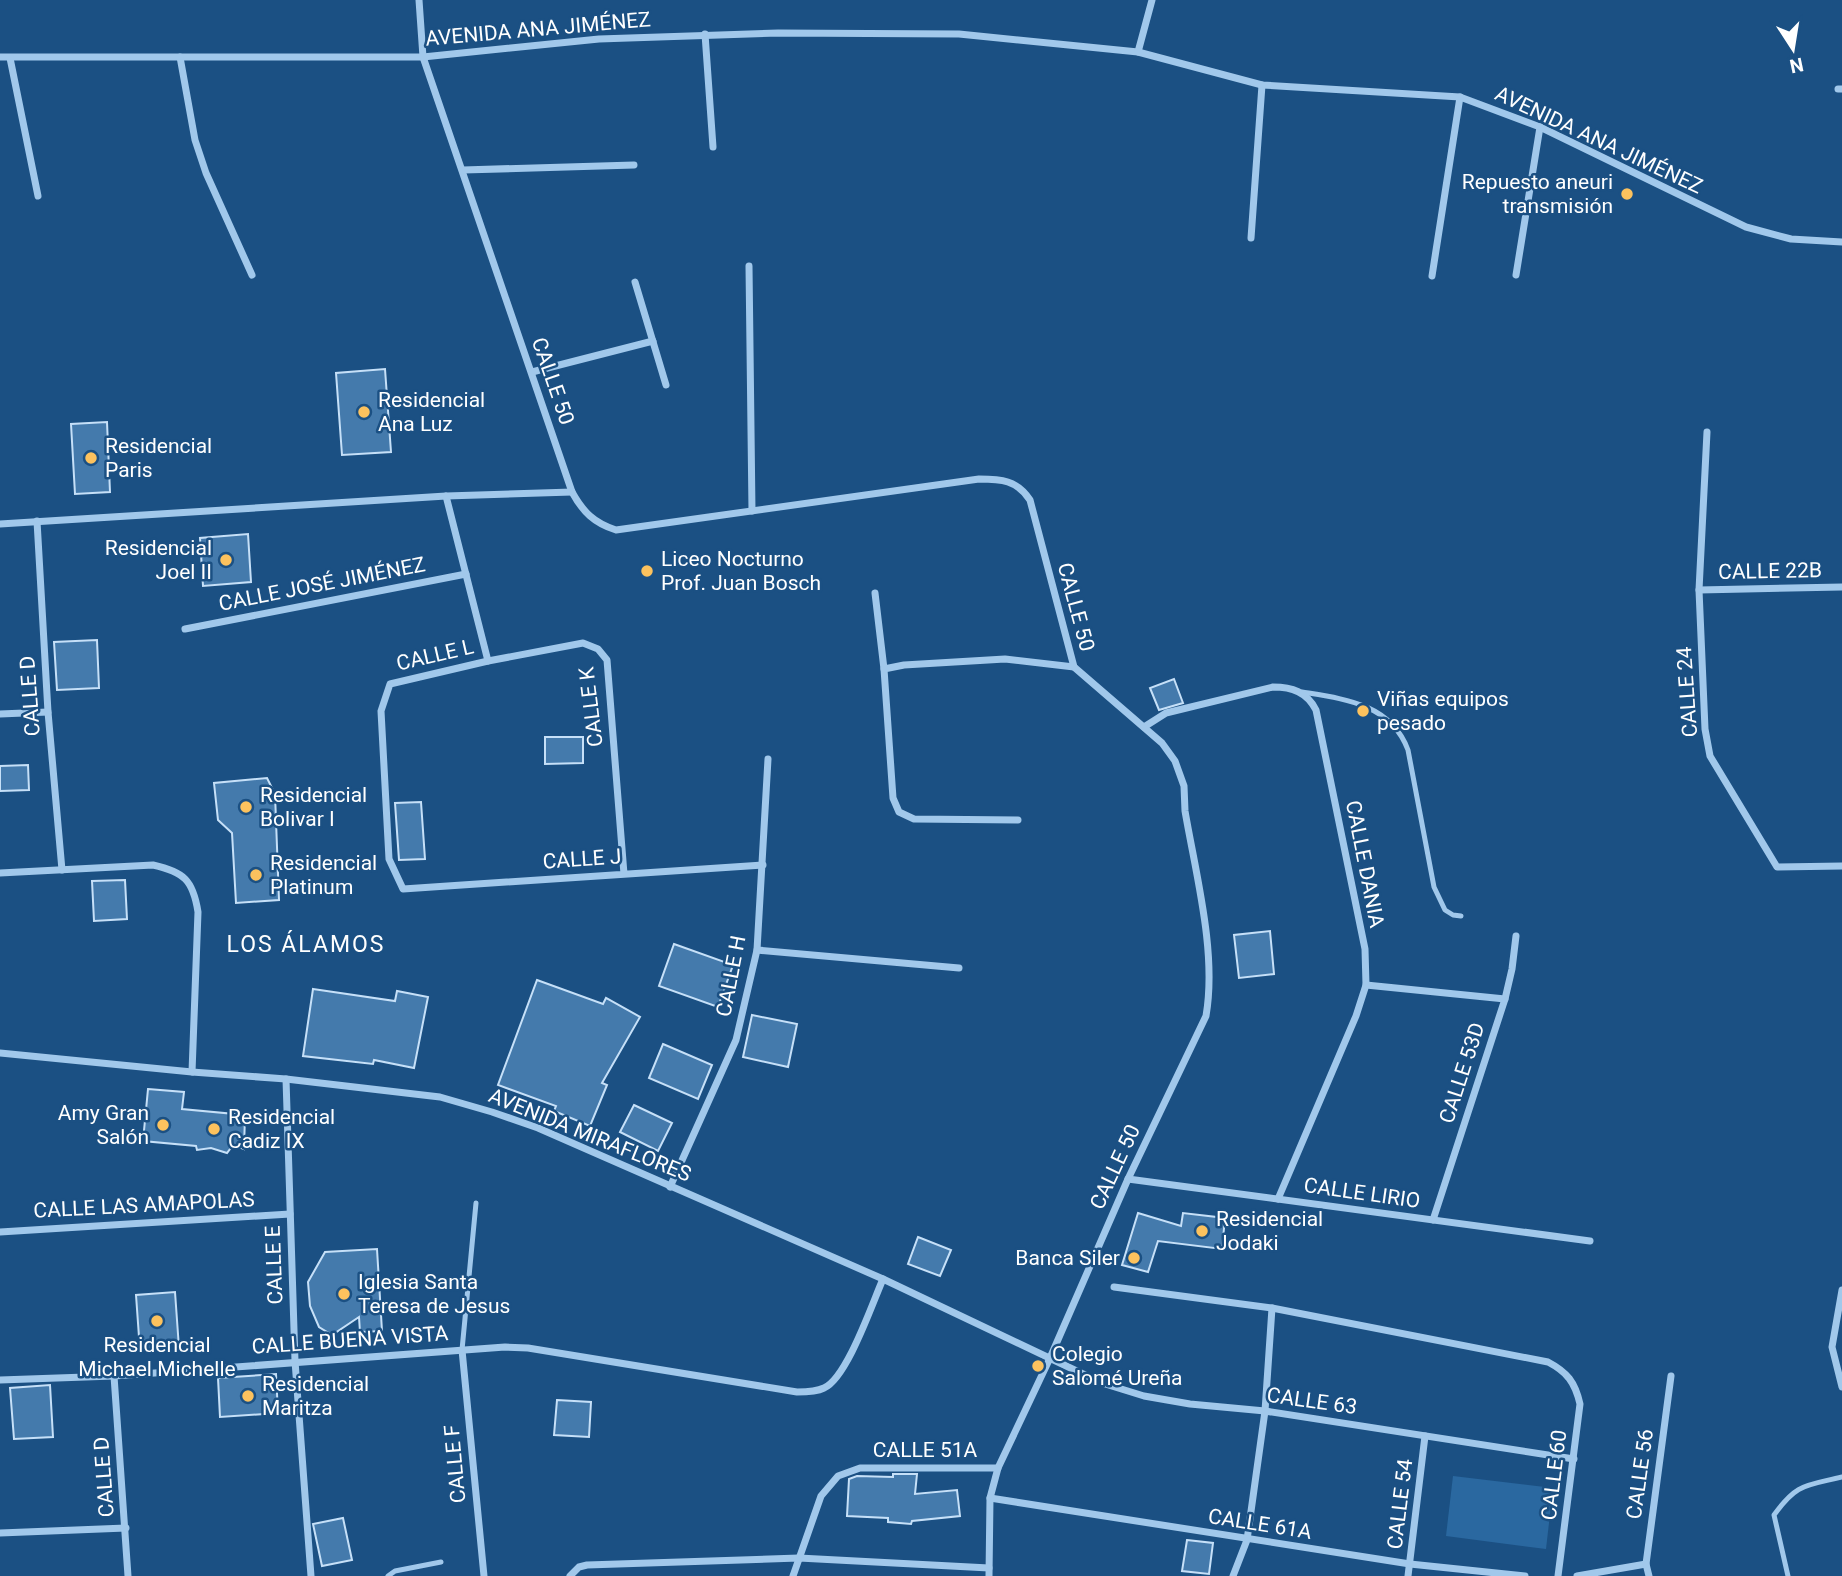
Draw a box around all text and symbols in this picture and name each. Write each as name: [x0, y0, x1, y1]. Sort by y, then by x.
street label: AVENIDA ANA JIMÉNEZ: [424, 7, 652, 51]
north arrow: [1758, 14, 1828, 84]
text: N: [1787, 52, 1805, 78]
street label: AVENIDA ANA JIMÉNEZ: [1491, 81, 1707, 199]
place label: Repuesto aneuri transmisión: [1462, 170, 1613, 218]
marker: Repuesto aneuri transmisión: [1619, 186, 1635, 202]
street label: CALLE 50: [527, 334, 579, 428]
place label: Residencial Ana Luz: [378, 388, 485, 436]
marker: Residencial Ana Luz: [356, 404, 372, 420]
place label: Residencial Paris: [105, 434, 212, 482]
marker: Residencial Paris: [83, 450, 99, 466]
place label: Residencial Joel II: [105, 536, 212, 584]
place label: Liceo Nocturno Prof. Juan Bosch: [661, 547, 821, 595]
street label: CALLE JOSÉ JIMÉNEZ: [217, 552, 427, 616]
marker: Residencial Joel II: [218, 552, 234, 568]
street label: CALLE 22B: [1718, 558, 1822, 584]
street label: CALLE 50: [1053, 560, 1099, 654]
marker: Liceo Nocturno Prof. Juan Bosch: [639, 563, 655, 579]
street label: CALLE L: [394, 634, 476, 676]
street label: CALLE 24: [1672, 646, 1702, 738]
street label: CALLE D: [15, 655, 45, 737]
street label: CALLE K: [574, 665, 608, 748]
place label: Viñas equipos pesado: [1377, 687, 1509, 735]
marker: Viñas equipos pesado: [1355, 703, 1371, 719]
place label: Residencial Bolivar I: [260, 783, 367, 831]
street label: CALLE DANIA: [1341, 798, 1389, 930]
marker: Residencial Bolivar I: [238, 799, 254, 815]
street label: CALLE J: [542, 844, 622, 874]
place label: Residencial Platinum: [270, 851, 377, 899]
marker: Residencial Platinum: [248, 867, 264, 883]
district label: LOS ÁLAMOS: [226, 930, 386, 958]
street label: CALLE H: [711, 933, 751, 1019]
street label: CALLE 53D: [1434, 1020, 1490, 1126]
street label: AVENIDA MIRAFLORES: [485, 1083, 695, 1187]
place label: Amy Gran Salón: [58, 1101, 149, 1149]
place label: Residencial Cadiz IX: [228, 1105, 335, 1153]
marker: Amy Gran Salón: [155, 1117, 171, 1133]
marker: Residencial Cadiz IX: [206, 1121, 222, 1137]
street label: CALLE 50: [1085, 1121, 1145, 1213]
street label: CALLE LIRIO: [1302, 1173, 1422, 1213]
street label: CALLE LAS AMAPOLAS: [33, 1187, 255, 1223]
place label: Residencial Jodaki: [1216, 1207, 1323, 1255]
marker: Residencial Jodaki: [1194, 1223, 1210, 1239]
street label: CALLE E: [261, 1225, 287, 1305]
place label: Banca Siler: [1015, 1246, 1120, 1270]
marker: Banca Siler: [1126, 1250, 1142, 1266]
place label: Iglesia Santa Teresa de Jesus: [358, 1270, 510, 1318]
marker: Iglesia Santa Teresa de Jesus: [336, 1286, 352, 1302]
marker: Residencial Michael Michelle: [149, 1313, 165, 1329]
street label: CALLE BUENA VISTA: [251, 1321, 449, 1359]
place label: Residencial Michael Michelle: [78, 1333, 236, 1381]
place label: Colegio Salomé Ureña: [1052, 1342, 1182, 1390]
marker: Colegio Salomé Ureña: [1030, 1358, 1046, 1374]
place label: Residencial Maritza: [262, 1372, 369, 1420]
street label: CALLE 63: [1265, 1383, 1359, 1419]
marker: Residencial Maritza: [240, 1388, 256, 1404]
street label: CALLE F: [440, 1424, 470, 1504]
street label: CALLE 56: [1622, 1427, 1658, 1521]
street label: CALLE 60: [1537, 1429, 1571, 1521]
street label: CALLE D: [89, 1436, 119, 1518]
street label: CALLE 51A: [873, 1438, 978, 1462]
street label: CALLE 54: [1383, 1457, 1417, 1550]
street label: CALLE 61A: [1207, 1504, 1314, 1544]

